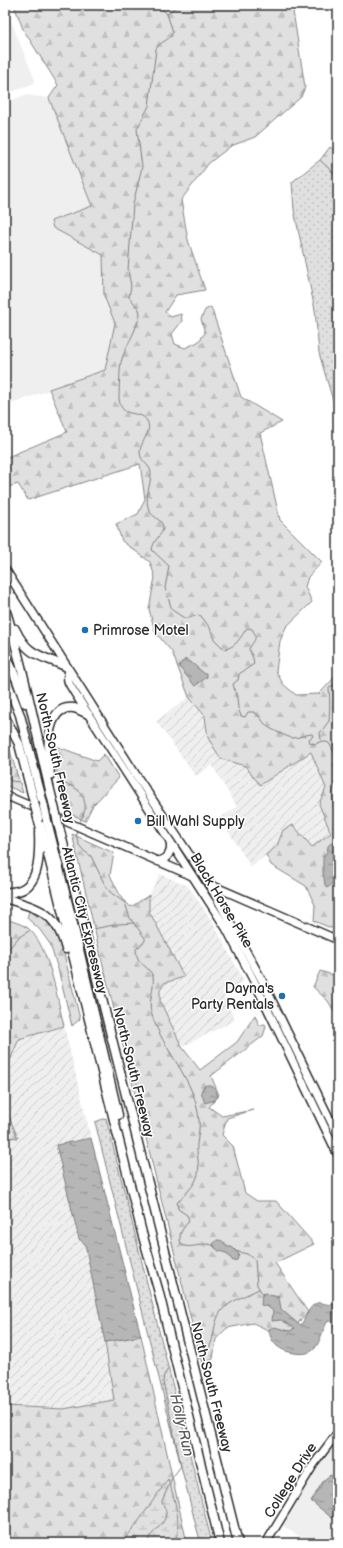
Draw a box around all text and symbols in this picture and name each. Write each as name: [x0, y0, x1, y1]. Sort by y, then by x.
place label: Primrose Motel: [93, 622, 189, 639]
marker: Primrose Motel: [80, 625, 90, 635]
street label: North-South Freeway: [32, 691, 79, 826]
place label: Bill Wahl Supply: [146, 813, 245, 830]
marker: Bill Wahl Supply: [133, 816, 143, 826]
street label: Atlantic City Expressway: [58, 845, 111, 996]
street label: Black Horse Pike: [187, 850, 257, 951]
place label: Dayna's Party Rentals: [191, 980, 274, 1013]
marker: Dayna's Party Rentals: [277, 991, 287, 1001]
street label: North-South Freeway: [109, 1005, 158, 1140]
street label: North-South Freeway: [187, 1320, 236, 1455]
water label: Holly Run: [165, 1392, 198, 1458]
street label: College Drive: [261, 1440, 320, 1521]

